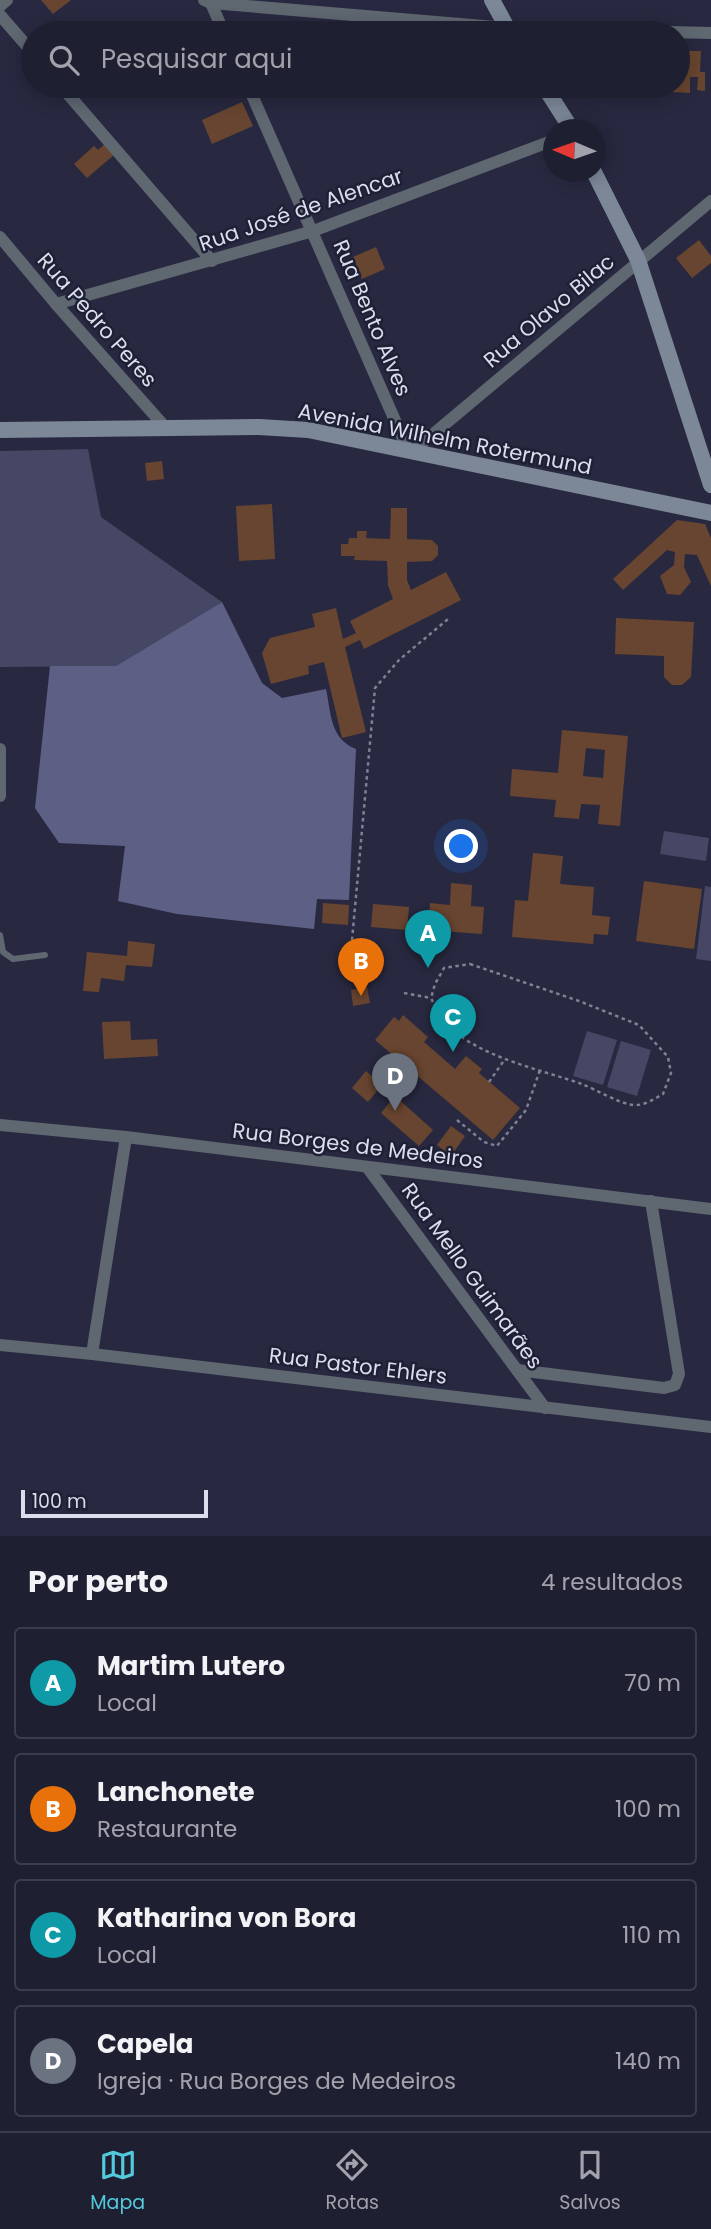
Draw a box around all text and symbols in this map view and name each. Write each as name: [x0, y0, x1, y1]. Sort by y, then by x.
search box: [21, 21, 690, 98]
icon: search: [45, 41, 83, 79]
text: Pesquisar aqui: [101, 41, 292, 77]
north arrow: [543, 119, 606, 182]
street label: Rua José de Alencar: [195, 161, 407, 258]
street label: Rua Bento Alves: [326, 235, 418, 400]
street label: Rua Pedro Peres: [31, 246, 164, 393]
street label: Rua Olavo Bilac: [477, 247, 620, 374]
street label: Avenida Wilhelm Rotermund: [296, 396, 594, 481]
your location: [444, 829, 478, 863]
pin: A: [405, 910, 451, 968]
pin: B: [338, 938, 384, 996]
pin: C: [430, 994, 476, 1052]
pin: D: [372, 1053, 418, 1111]
street label: Rua Borges de Medeiros: [231, 1116, 485, 1175]
street label: Rua Mello Guimarães: [395, 1177, 550, 1375]
street label: Rua Pastor Ehlers: [267, 1340, 449, 1391]
scale bar: [21, 1487, 208, 1519]
text: 100 m: [32, 1488, 87, 1515]
text: Por perto: [28, 1560, 168, 1603]
text: 4 resultados: [541, 1566, 683, 1598]
text: Martim Lutero: [97, 1648, 285, 1684]
text: A: [45, 1667, 61, 1699]
text: 70 m: [624, 1667, 681, 1699]
text: Local: [97, 1687, 157, 1719]
text: Lanchonete: [97, 1774, 255, 1810]
text: B: [45, 1793, 61, 1825]
text: 100 m: [615, 1793, 681, 1825]
text: Restaurante: [97, 1813, 237, 1845]
text: Katharina von Bora: [97, 1900, 356, 1936]
text: C: [44, 1919, 62, 1951]
text: 110 m: [622, 1919, 681, 1951]
text: Local: [97, 1939, 157, 1971]
text: Capela: [97, 2026, 193, 2062]
text: D: [45, 2045, 61, 2077]
text: 140 m: [615, 2045, 681, 2077]
text: Igreja · Rua Borges de Medeiros: [97, 2065, 456, 2097]
tab: Mapa: [90, 2146, 145, 2217]
tab: Rotas: [326, 2146, 379, 2217]
tab: Salvos: [559, 2146, 621, 2217]

